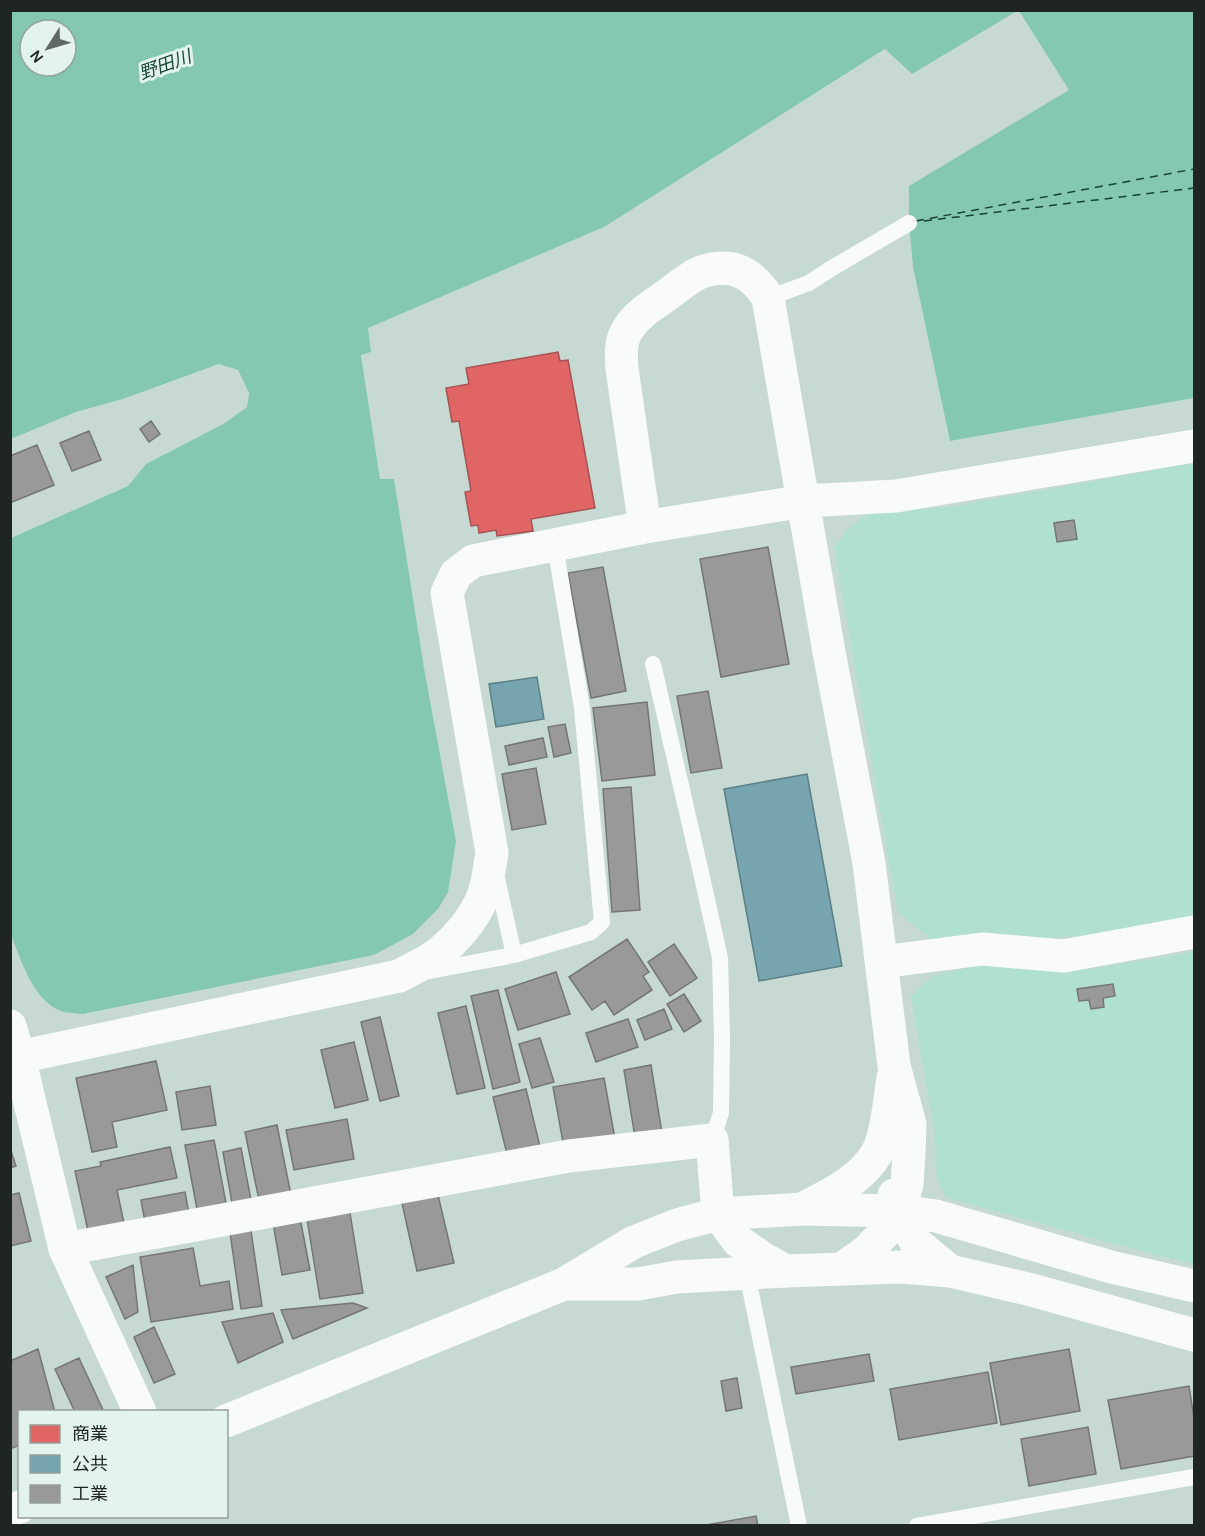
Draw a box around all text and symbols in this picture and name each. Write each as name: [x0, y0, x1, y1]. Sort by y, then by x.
north arrow: [18, 18, 78, 78]
water label: 野田川: [136, 45, 196, 85]
text: N: [25, 46, 47, 67]
legend: [18, 1410, 228, 1518]
text: 商業: [72, 1423, 108, 1445]
text: 公共: [72, 1453, 108, 1475]
text: 工業: [72, 1483, 108, 1505]

